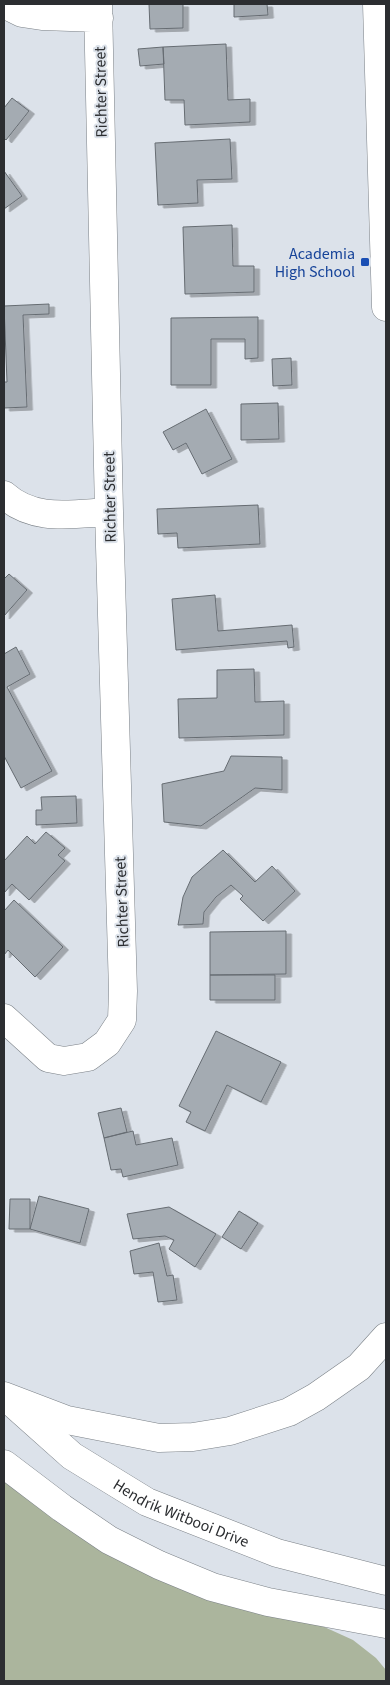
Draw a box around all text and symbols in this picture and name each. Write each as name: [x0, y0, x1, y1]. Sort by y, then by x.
street label: Richter Street: [89, 46, 113, 138]
place label: Academia High School: [275, 243, 355, 283]
marker: Academia High School: [359, 256, 371, 268]
street label: Richter Street: [98, 451, 122, 543]
street label: Richter Street: [109, 856, 135, 948]
street label: Hendrik Witbooi Drive: [109, 1474, 252, 1553]

